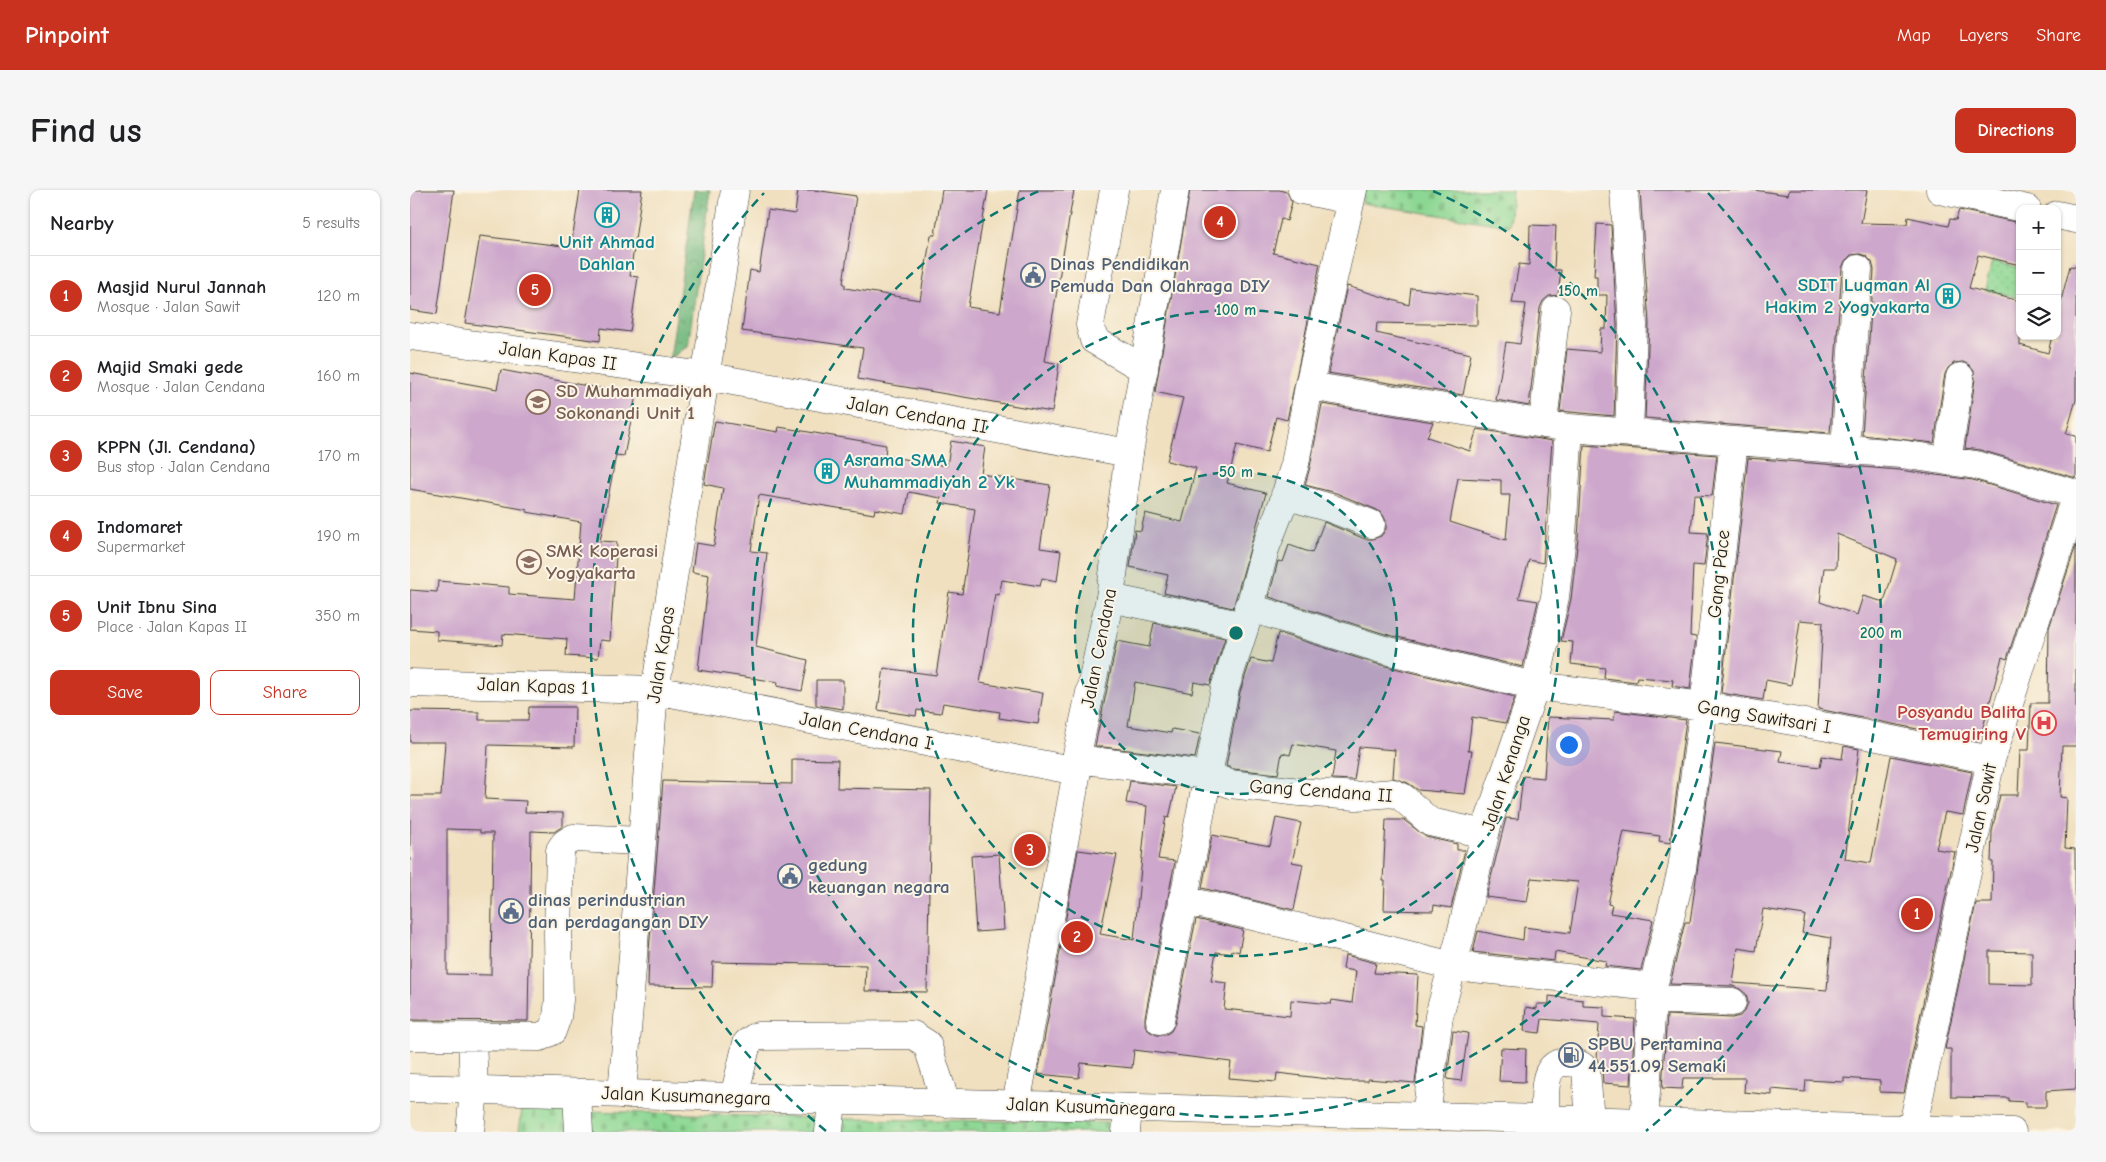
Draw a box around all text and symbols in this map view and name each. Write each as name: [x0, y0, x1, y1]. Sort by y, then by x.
text: Pinpoint: [25, 21, 109, 49]
text: Map: [1897, 25, 1931, 46]
text: Layers: [1959, 25, 2008, 46]
text: Share: [2036, 25, 2081, 46]
button: Directions: [1955, 108, 2076, 153]
text: Find us: [30, 110, 142, 151]
building icon: Unit Ahmad Dahlan: [594, 202, 620, 228]
pin: 4: [1204, 203, 1236, 241]
map controls: [2016, 205, 2061, 340]
button: +: [2016, 205, 2061, 250]
text: Nearby: [50, 211, 114, 235]
text: 5 results: [302, 214, 360, 232]
place label: Unit Ahmad Dahlan: [559, 231, 655, 275]
button: −: [2016, 250, 2061, 295]
place label: Dinas Pendidikan Pemuda Dan Olahraga DIY: [1050, 253, 1271, 297]
public building icon: Dinas Pendidikan Pemuda Dan Olahraga DIY: [1020, 262, 1046, 288]
pin: 5: [519, 271, 551, 309]
place label: SDIT Luqman Al Hakim 2 Yogyakarta: [1765, 274, 1930, 318]
text: Masjid Nurul Jannah: [97, 276, 266, 298]
text: 150 m: [1558, 282, 1598, 300]
building icon: SDIT Luqman Al Hakim 2 Yogyakarta: [1935, 283, 1961, 309]
text: 1: [63, 287, 69, 305]
text: 120 m: [317, 287, 360, 305]
button: layers: [2016, 295, 2061, 340]
text: Mosque · Jalan Sawit: [97, 298, 240, 316]
text: 100 m: [1216, 301, 1256, 319]
street label: Jalan Kapas II: [498, 337, 618, 375]
text: Majid Smaki gede: [97, 356, 243, 378]
text: 2: [62, 367, 70, 385]
text: 160 m: [317, 367, 360, 385]
text: Mosque · Jalan Cendana: [97, 378, 265, 396]
place label: SD Muhammadiyah Sokonandi Unit 1: [556, 380, 712, 424]
school or university icon: SD Muhammadiyah Sokonandi Unit 1: [525, 389, 551, 415]
street label: Jalan Cendana II: [845, 392, 989, 438]
text: KPPN (Jl. Cendana): [97, 436, 256, 458]
text: 3: [62, 447, 70, 465]
text: 170 m: [318, 447, 360, 465]
place label: Asrama SMA Muhammadiyah 2 Yk: [844, 449, 1015, 493]
text: Bus stop · Jalan Cendana: [97, 458, 270, 476]
building icon: Asrama SMA Muhammadiyah 2 Yk: [814, 458, 840, 484]
text: 50 m: [1219, 463, 1253, 481]
text: Indomaret: [97, 516, 182, 538]
text: 4: [62, 527, 70, 545]
text: 190 m: [317, 527, 360, 545]
street label: Gang Pace: [1703, 529, 1735, 619]
text: Supermarket: [97, 538, 185, 556]
place label: SMK Koperasi Yogyakarta: [546, 540, 658, 584]
school or university icon: SMK Koperasi Yogyakarta: [516, 549, 542, 575]
street label: Jalan Cendana: [1077, 586, 1121, 710]
text: Unit Ibnu Sina: [97, 596, 217, 618]
street label: Jalan Kapas: [643, 605, 680, 705]
text: 5: [62, 607, 70, 625]
text: 350 m: [315, 607, 360, 625]
text: Place · Jalan Kapas II: [97, 618, 247, 636]
centre of rings: [1227, 624, 1245, 642]
text: 200 m: [1860, 624, 1902, 642]
button: Save: [50, 670, 200, 715]
button: Share: [210, 670, 360, 715]
street label: Jalan Kapas 1: [477, 673, 589, 699]
street label: Gang Sawitsari I: [1696, 696, 1832, 738]
place label: Posyandu Balita Temugiring V: [1897, 701, 2027, 745]
street label: Jalan Cendana I: [798, 707, 934, 755]
hospital icon: Posyandu Balita Temugiring V: [2031, 710, 2057, 736]
street label: Jalan Kenanga: [1477, 712, 1535, 834]
your location: [1556, 732, 1582, 758]
street label: Jalan Sawit: [1961, 761, 2001, 855]
street label: Gang Cendana II: [1249, 775, 1393, 807]
pin: 3: [1014, 831, 1046, 869]
place label: gedung keuangan negara: [808, 854, 950, 898]
public building icon: gedung keuangan negara: [777, 863, 803, 889]
place label: dinas perindustrian dan perdagangan DIY: [528, 889, 709, 933]
pin: 1: [1901, 895, 1933, 933]
public building icon: dinas perindustrian dan perdagangan DIY: [498, 898, 524, 924]
pin: 2: [1061, 918, 1093, 956]
place label: SPBU Pertamina 44.551.09 Semaki: [1588, 1033, 1726, 1077]
fuel station icon: SPBU Pertamina 44.551.09 Semaki: [1558, 1042, 1584, 1068]
street label: Jalan Kusumanegara: [601, 1082, 771, 1110]
street label: Jalan Kusumanegara: [1006, 1093, 1176, 1121]

